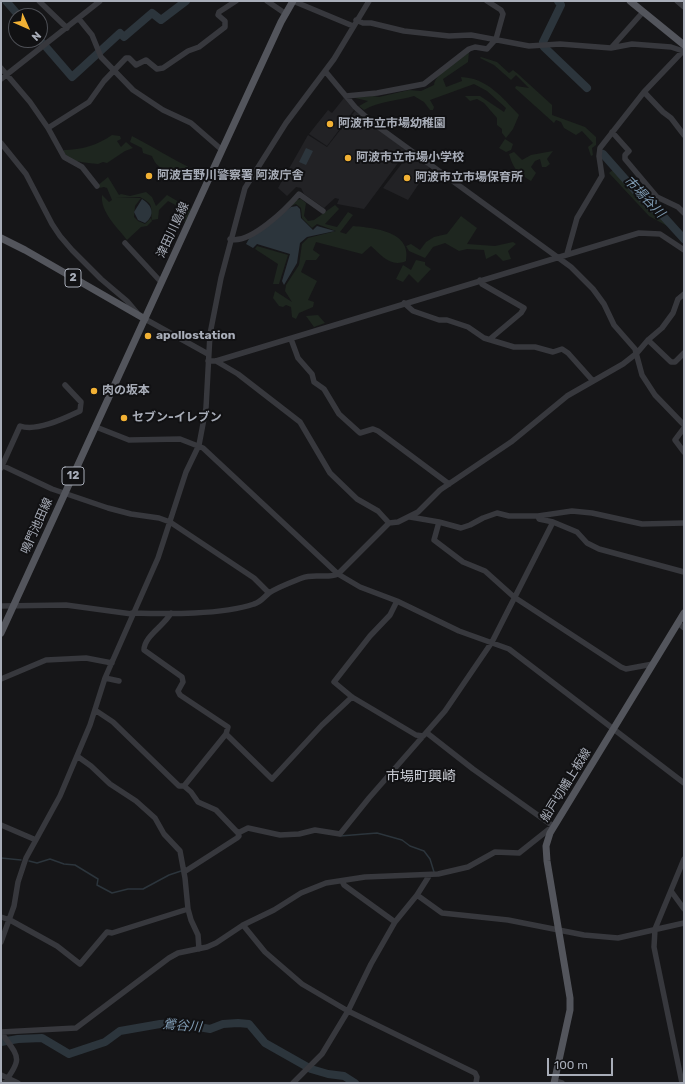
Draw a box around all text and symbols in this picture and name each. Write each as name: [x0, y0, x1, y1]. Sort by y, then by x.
north arrow: [8, 8, 48, 48]
text: N: [29, 29, 44, 44]
place label: 阿波市立市場幼稚園: [338, 117, 446, 131]
marker: 阿波市立市場幼稚園: [325, 119, 335, 129]
place label: 阿波市立市場小学校: [356, 151, 464, 165]
marker: 阿波市立市場小学校: [343, 153, 353, 163]
place label: 阿波吉野川警察署 阿波庁舎: [157, 169, 304, 183]
marker: 阿波吉野川警察署 阿波庁舎: [144, 171, 154, 181]
place label: 阿波市立市場保育所: [415, 171, 523, 185]
marker: 阿波市立市場保育所: [402, 173, 412, 183]
water label: 市場谷川: [620, 173, 668, 221]
street label: 津田川島線: [154, 200, 192, 260]
road number: 2: [65, 269, 81, 287]
place label: apollostation: [156, 329, 236, 343]
marker: apollostation: [143, 331, 153, 341]
place label: 肉の坂本: [102, 384, 150, 398]
marker: 肉の坂本: [89, 386, 99, 396]
place label: セブン-イレブン: [132, 411, 222, 425]
marker: セブン-イレブン: [119, 413, 129, 423]
road number: 12: [62, 467, 84, 485]
street label: 鳴門池田線: [18, 496, 56, 556]
street label: 船戸切幡上板線: [538, 746, 594, 824]
district label: 市場町興崎: [386, 769, 456, 785]
water label: 鶯谷川: [162, 1017, 202, 1035]
scale bar: [549, 1050, 615, 1076]
text: 100 m: [554, 1058, 588, 1072]

